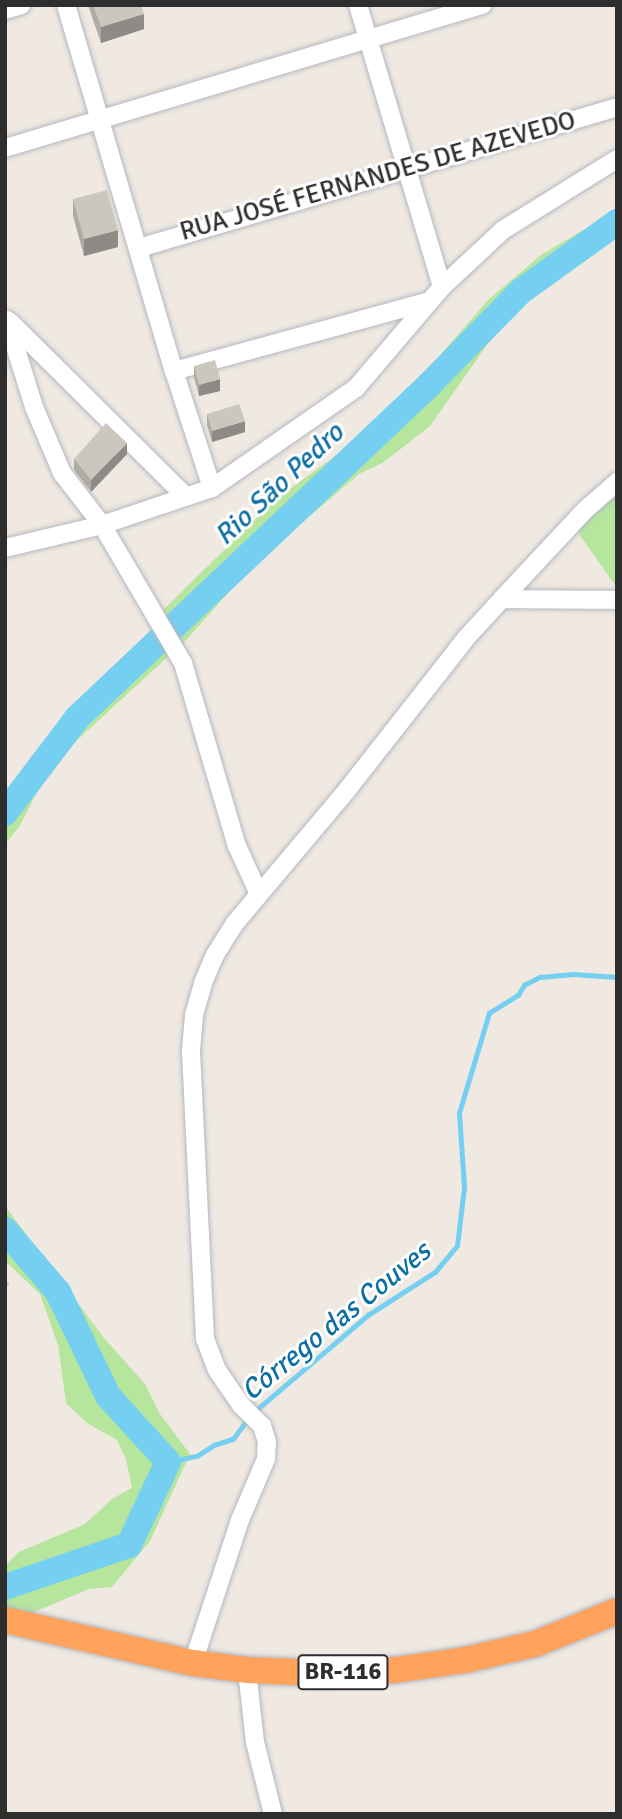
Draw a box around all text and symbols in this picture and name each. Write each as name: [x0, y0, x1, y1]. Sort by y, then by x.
street label: RUA JOSÉ FERNANDES DE AZEVEDO: [177, 105, 579, 249]
water label: Rio São Pedro: [208, 416, 350, 552]
water label: Córrego das Couves: [235, 1234, 437, 1408]
road number: BR-116: [296, 1652, 390, 1692]

